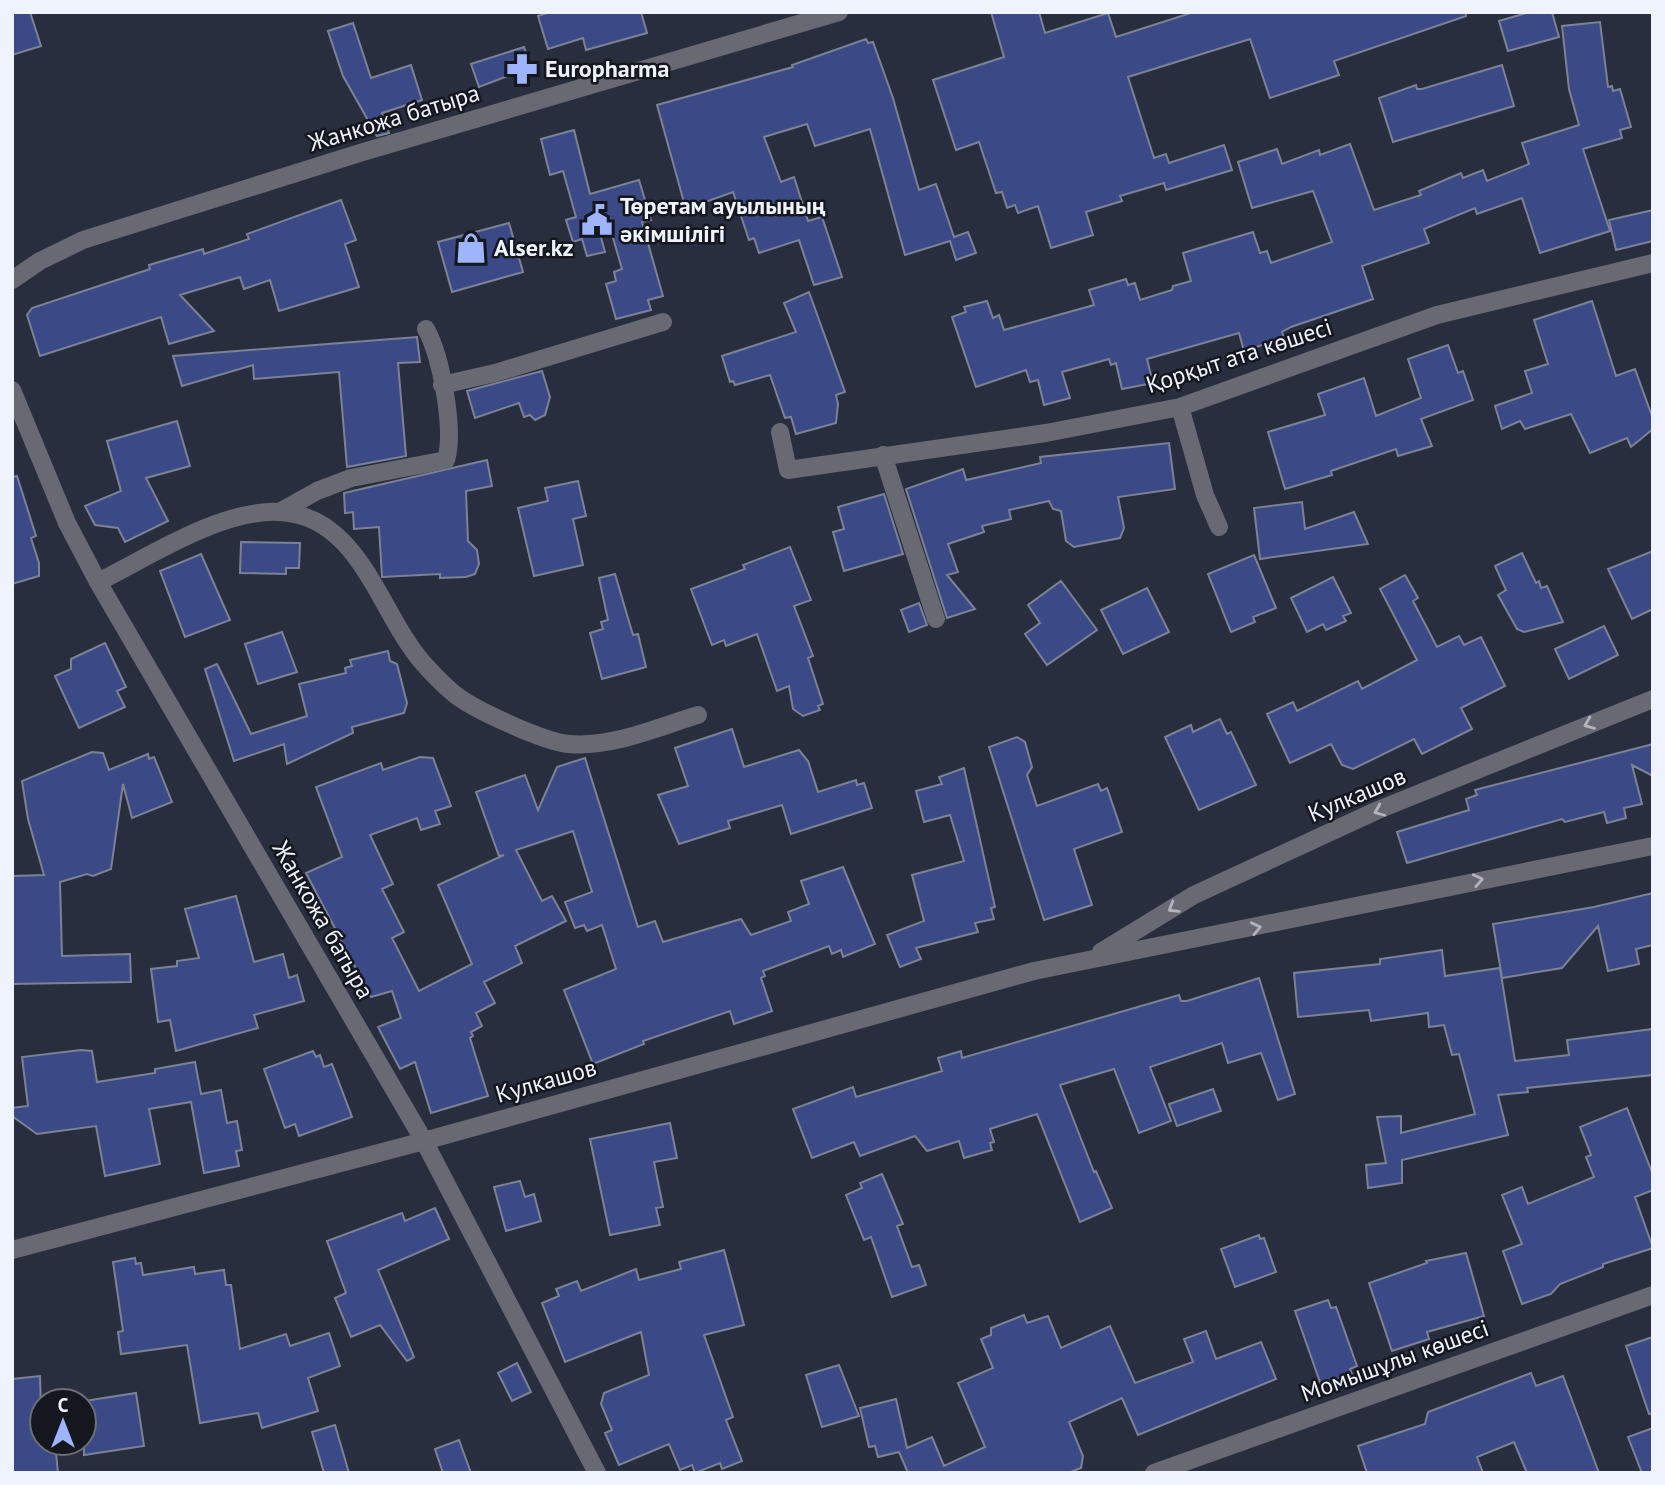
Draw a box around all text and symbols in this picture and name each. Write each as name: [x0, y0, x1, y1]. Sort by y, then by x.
pharmacy icon: Europharma: [505, 52, 539, 86]
place label: Europharma: [545, 53, 669, 84]
street label: Жанкожа батыра: [304, 77, 483, 159]
place label: Төретам ауылының әкімшілігі: [620, 190, 826, 249]
public building icon: Төретам ауылының әкімшілігі: [580, 203, 614, 237]
shop icon: Alser.kz: [454, 231, 488, 265]
place label: Alser.kz: [494, 232, 574, 263]
street label: Қорқыт ата көшесі: [1142, 311, 1336, 400]
one-way arrow: [1584, 716, 1596, 730]
street label: Кулкашов: [1303, 760, 1410, 829]
one-way arrow: [1374, 802, 1386, 816]
street label: Жанкожа батыра: [265, 834, 381, 1004]
one-way arrow: [1472, 873, 1484, 888]
one-way arrow: [1168, 899, 1181, 912]
one-way arrow: [1250, 921, 1262, 936]
street label: Кулкашов: [492, 1051, 600, 1110]
street label: Момышұлы көшесі: [1297, 1312, 1493, 1409]
north arrow: [28, 1387, 98, 1457]
text: С: [58, 1393, 69, 1417]

